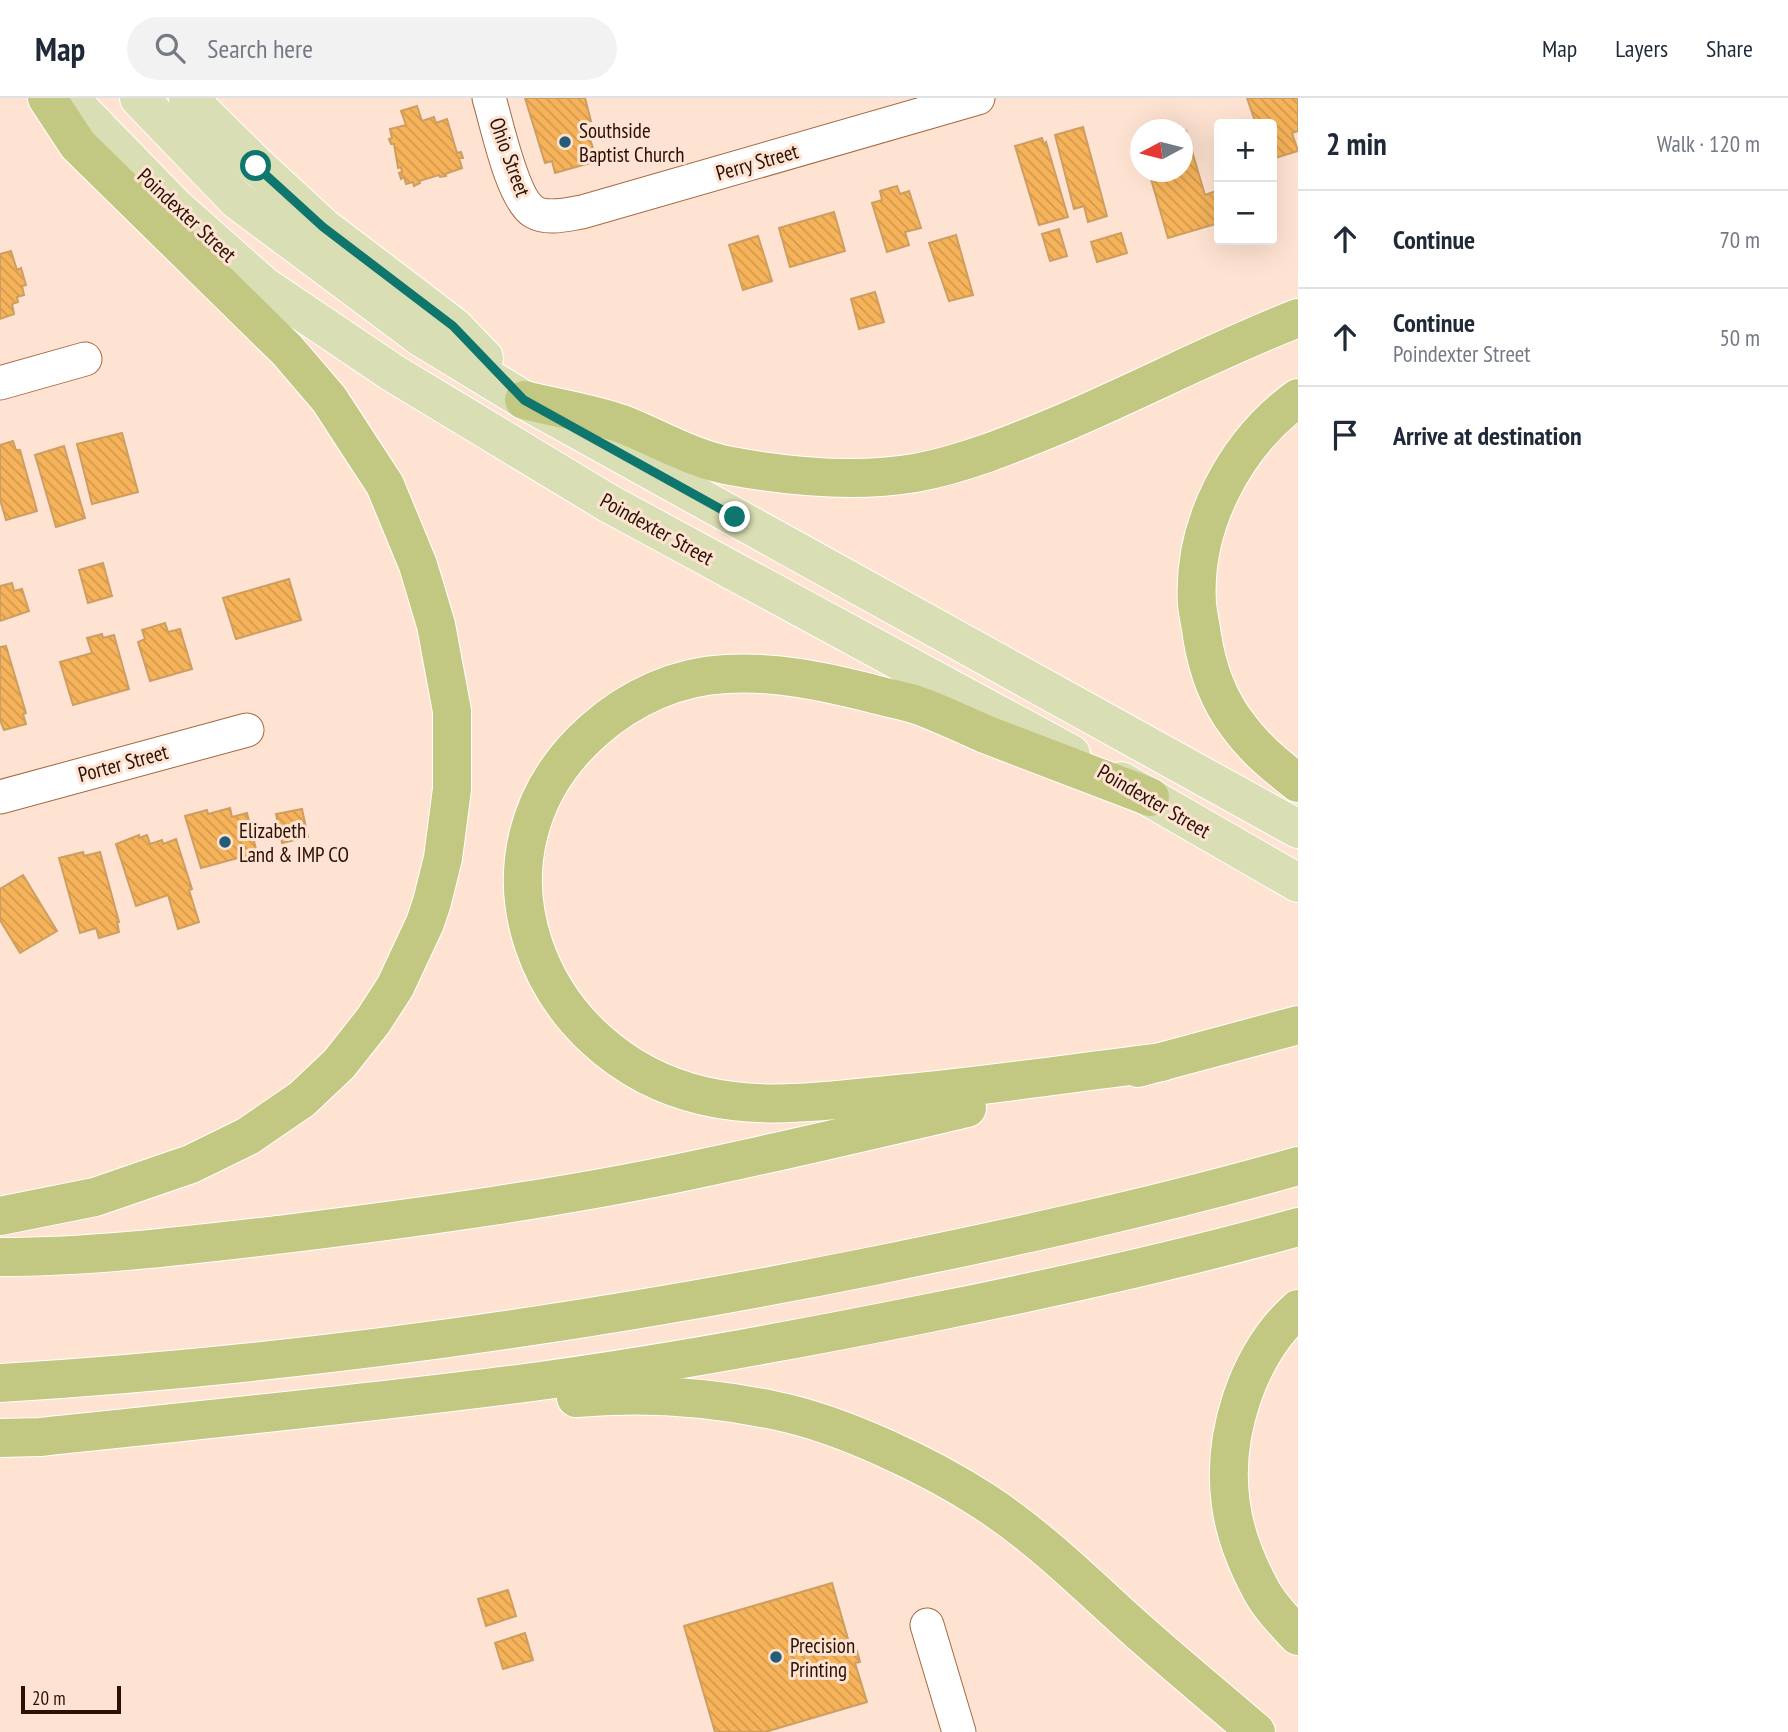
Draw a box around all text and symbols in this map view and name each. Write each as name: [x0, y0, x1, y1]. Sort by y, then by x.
search box: [127, 17, 617, 80]
text: Map: [35, 27, 85, 70]
icon: search: [151, 29, 189, 67]
text: Search here: [207, 32, 313, 65]
text: Map: [1542, 33, 1577, 64]
text: Layers: [1615, 33, 1668, 64]
text: Share: [1706, 33, 1753, 64]
street label: Ohio Street: [483, 114, 537, 201]
place label: Southside Baptist Church: [579, 117, 685, 168]
north arrow: [1130, 119, 1193, 182]
map controls: [1214, 119, 1277, 245]
button: +: [1214, 119, 1277, 182]
text: 2 min: [1326, 124, 1387, 163]
text: Walk · 120 m: [1657, 129, 1760, 158]
marker: Southside Baptist Church: [557, 134, 573, 150]
street label: Perry Street: [713, 137, 801, 187]
route start: [240, 150, 271, 181]
street label: Poindexter Street: [132, 162, 242, 268]
button: −: [1214, 182, 1277, 245]
icon: ahead: [1326, 220, 1364, 258]
text: Continue: [1393, 223, 1475, 256]
text: 70 m: [1719, 225, 1760, 254]
text: Continue: [1393, 306, 1475, 339]
icon: ahead: [1326, 318, 1364, 356]
text: 50 m: [1719, 323, 1760, 352]
text: Poindexter Street: [1393, 339, 1531, 368]
icon: arrive: [1326, 416, 1364, 454]
text: Arrive at destination: [1393, 419, 1582, 452]
street label: Poindexter Street: [595, 487, 719, 571]
route end: [719, 501, 750, 532]
street label: Porter Street: [75, 738, 171, 788]
street label: Poindexter Street: [1093, 758, 1215, 844]
place label: Elizabeth Land & IMP CO: [239, 817, 349, 868]
marker: Elizabeth Land & IMP CO: [217, 834, 233, 850]
place label: Precision Printing: [790, 1632, 855, 1683]
marker: Precision Printing: [768, 1649, 784, 1665]
scale bar: [21, 1683, 121, 1715]
text: 20 m: [32, 1686, 66, 1710]

